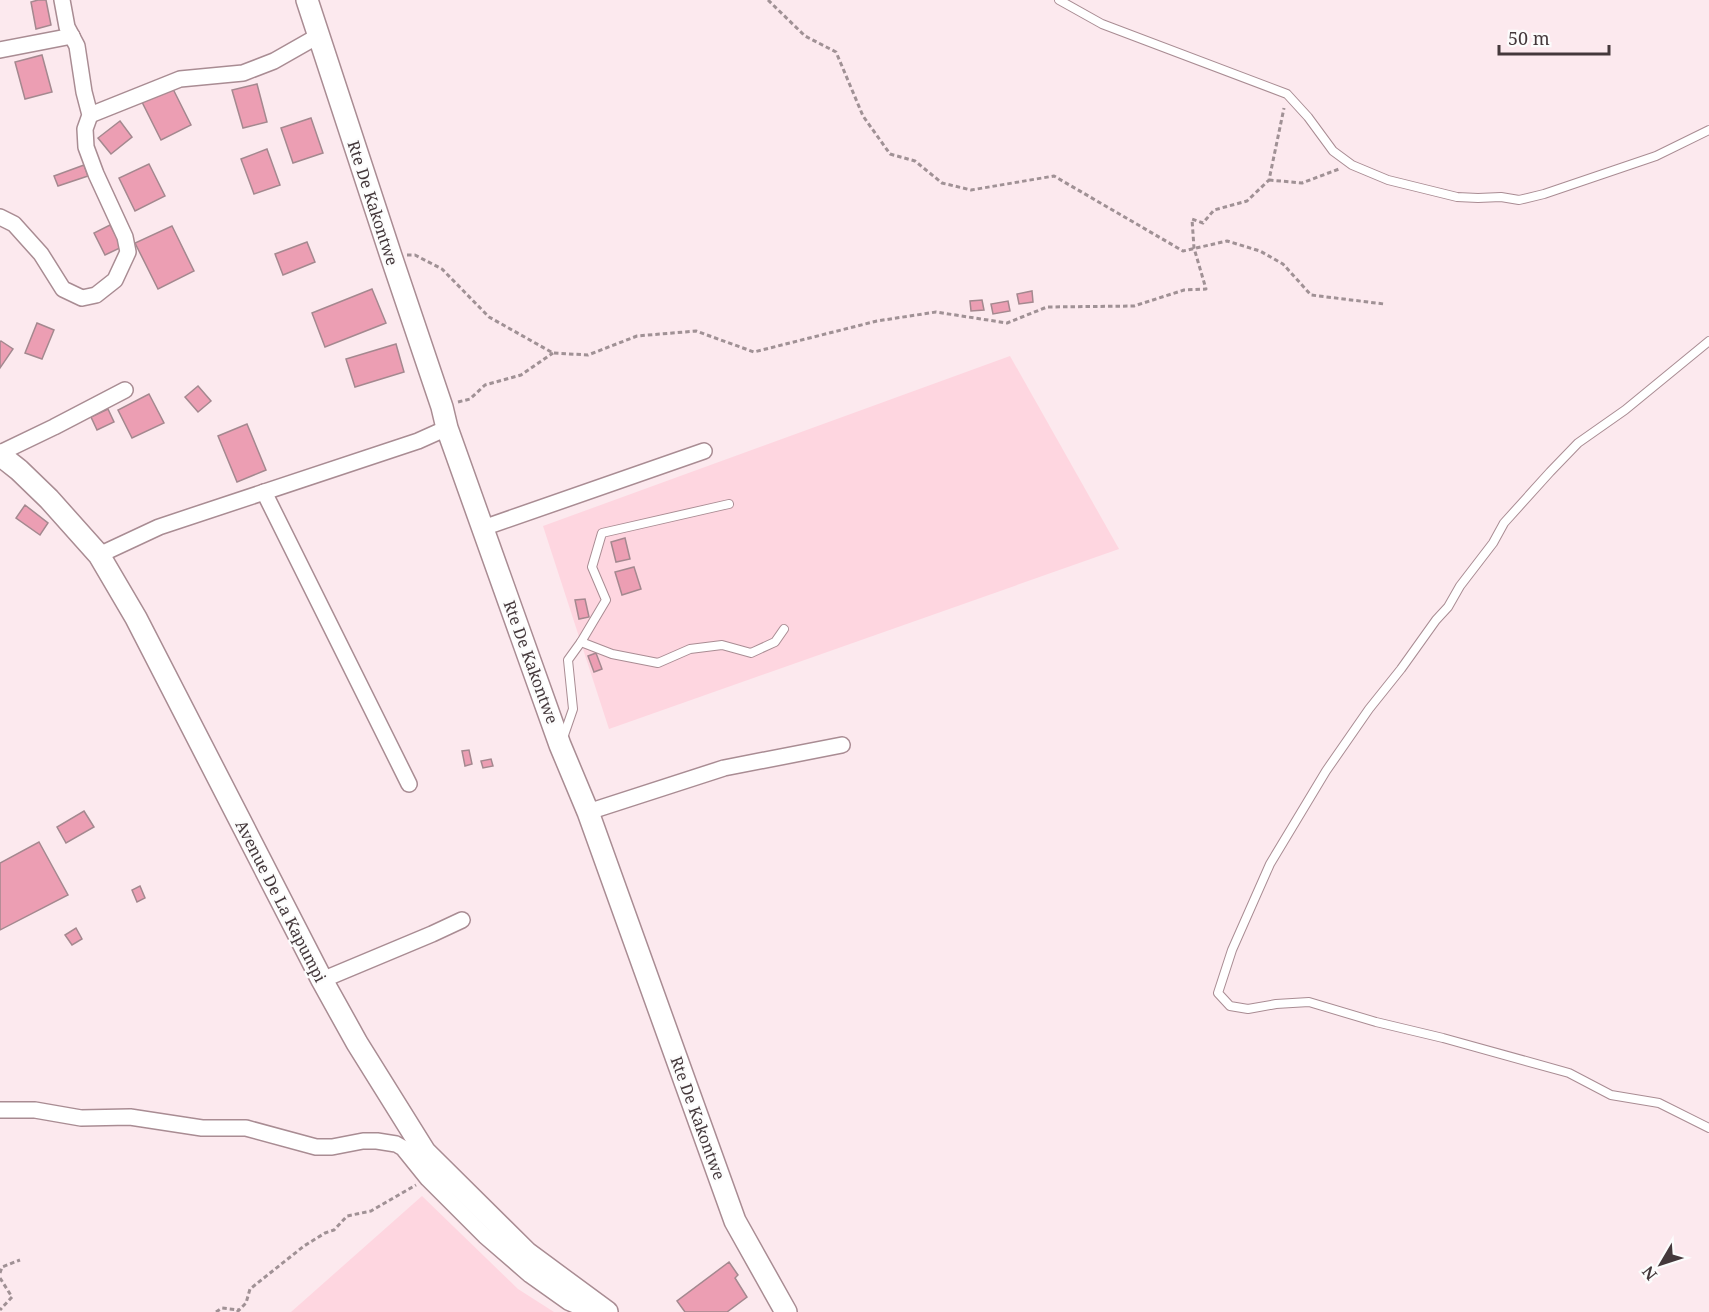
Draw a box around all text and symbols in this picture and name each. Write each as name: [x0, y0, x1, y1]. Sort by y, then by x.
scale bar: [1499, 18, 1608, 56]
text: 50 m: [1508, 26, 1550, 50]
street label: Rte De Kakontwe: [342, 138, 404, 268]
street label: Rte De Kakontwe: [498, 597, 564, 727]
street label: Avenue De La Kapumpi: [231, 816, 331, 986]
street label: Rte De Kakontwe: [665, 1053, 731, 1183]
north arrow: [1631, 1234, 1691, 1294]
text: N: [1637, 1261, 1662, 1285]

